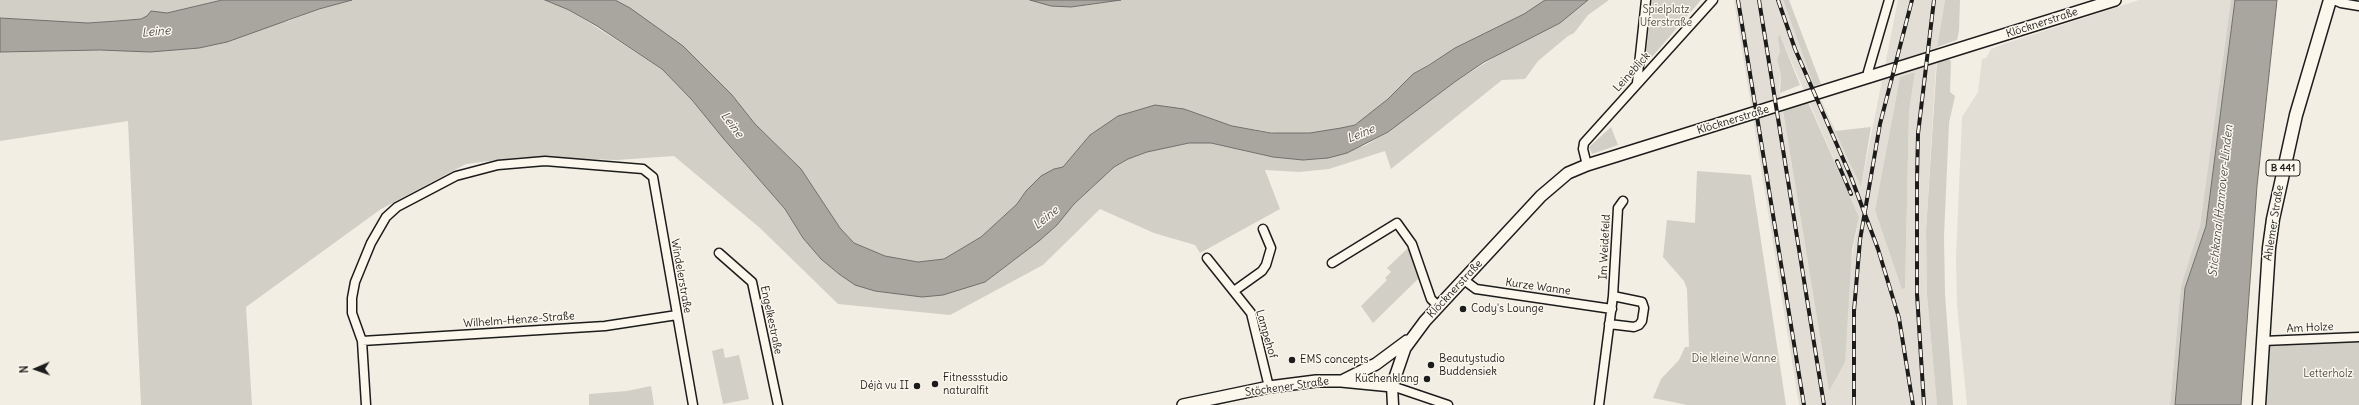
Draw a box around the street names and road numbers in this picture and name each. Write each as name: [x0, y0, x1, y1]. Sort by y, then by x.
street label: Klöcknerstraße: [2004, 5, 2080, 41]
street label: Leineblick: [1611, 50, 1653, 94]
street label: Klöcknerstraße: [1695, 103, 1771, 137]
road number: B 441: [2266, 160, 2300, 176]
street label: Ahlemer Straße: [2261, 184, 2287, 262]
street label: Im Weidefeld: [1597, 214, 1613, 280]
street label: Windelerstraße: [668, 238, 694, 314]
street label: Klöcknerstraße: [1425, 257, 1485, 321]
street label: Kurze Wanne: [1505, 276, 1571, 298]
street label: Engelkestraße: [757, 284, 785, 356]
street label: Lampehof: [1253, 308, 1279, 360]
street label: Wilhelm-Henze-Straße: [463, 310, 575, 330]
street label: Am Holze: [2286, 320, 2334, 336]
street label: Stöckener Straße: [1244, 375, 1330, 399]

